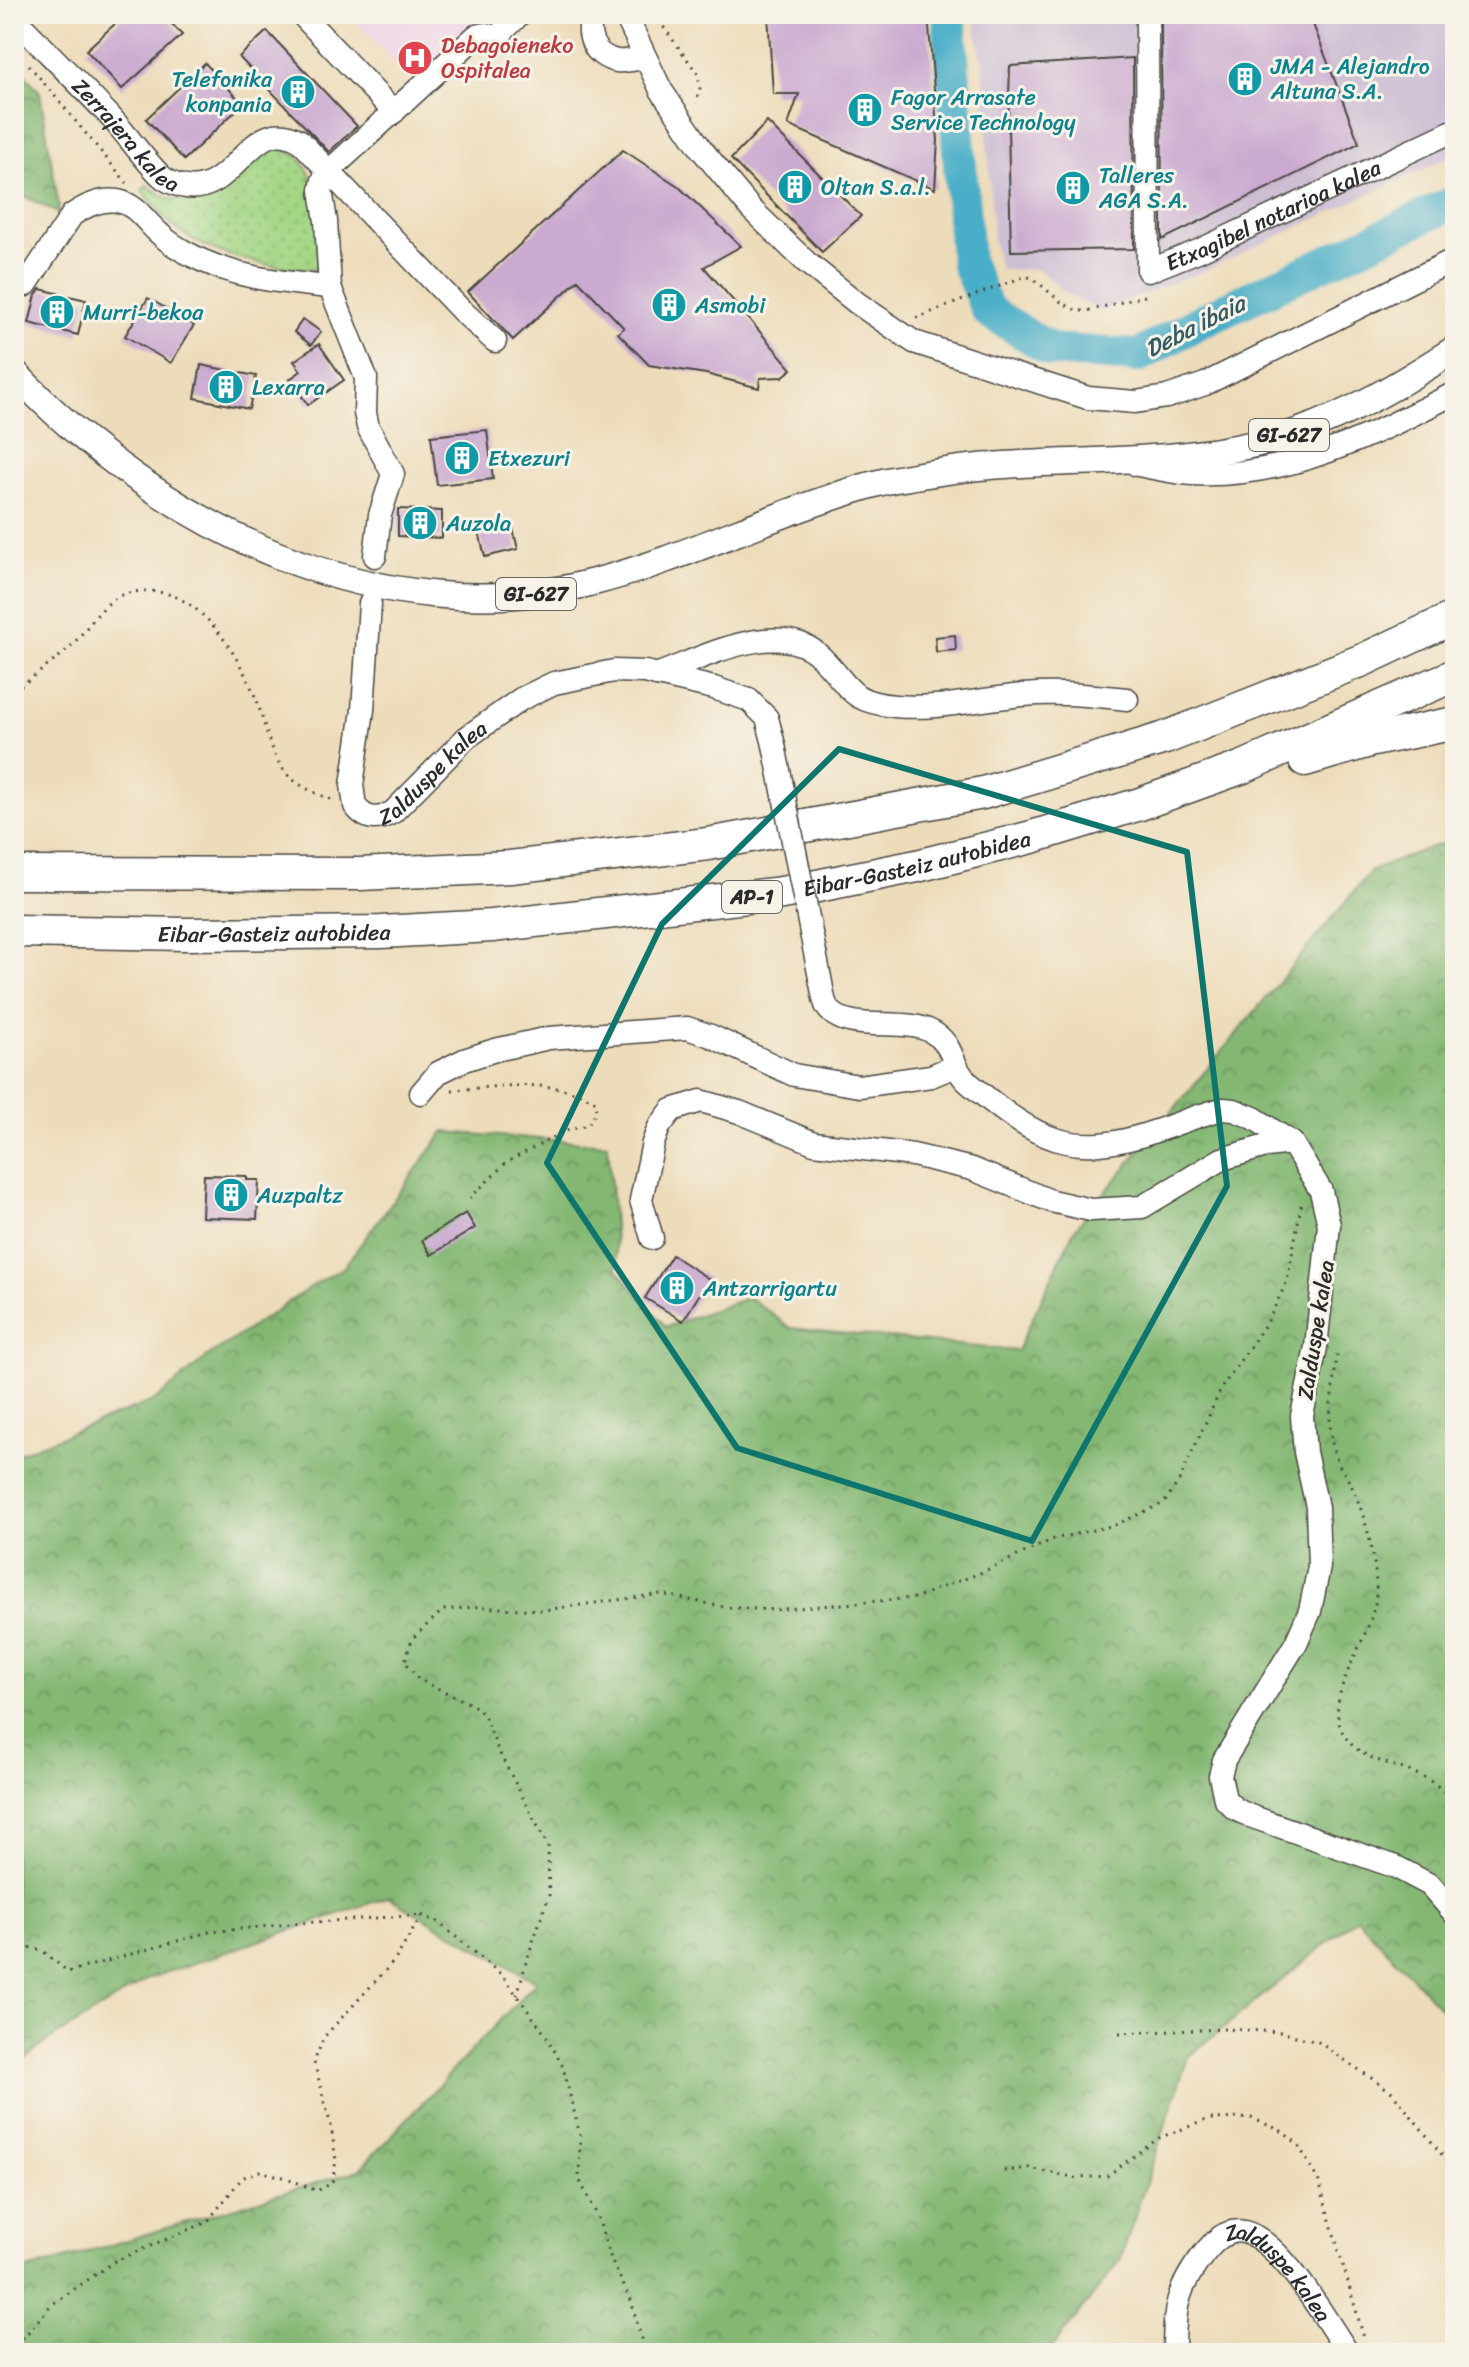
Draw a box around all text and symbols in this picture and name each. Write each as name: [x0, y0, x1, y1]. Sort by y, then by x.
place label: Debagoieneko Ospitalea: [441, 26, 573, 90]
hospital icon: Debagoieneko Ospitalea: [396, 39, 434, 77]
place label: JMA - Alejandro Altuna S.A.: [1270, 47, 1430, 111]
place label: Telefonika konpania: [172, 60, 273, 124]
building icon: JMA - Alejandro Altuna S.A.: [1226, 60, 1264, 98]
street label: Zerrajera kalea: [62, 68, 185, 204]
building icon: Telefonika konpania: [279, 73, 317, 111]
place label: Fagor Arrasate Service Technology: [891, 78, 1076, 142]
building icon: Fagor Arrasate Service Technology: [846, 91, 884, 129]
street label: Etxagibel notarioa kalea: [1159, 148, 1389, 282]
place label: Talleres AGA S.A.: [1098, 156, 1189, 220]
building icon: Oltan S.a.l.: [776, 168, 814, 206]
place label: Oltan S.a.l.: [821, 168, 931, 207]
building icon: Talleres AGA S.A.: [1054, 169, 1092, 207]
water label: Deba ibaia: [1137, 282, 1255, 369]
building icon: Asmobi: [650, 286, 688, 324]
place label: Asmobi: [694, 286, 766, 325]
building icon: Murri-bekoa: [38, 293, 76, 331]
place label: Murri-bekoa: [83, 293, 204, 332]
building icon: Lexarra: [207, 368, 245, 406]
place label: Lexarra: [252, 368, 325, 407]
road number: GI-627: [1249, 419, 1329, 451]
building icon: Etxezuri: [443, 439, 481, 477]
place label: Etxezuri: [488, 439, 571, 478]
building icon: Auzola: [401, 504, 439, 542]
place label: Auzola: [445, 504, 511, 543]
road number: GI-627: [496, 578, 576, 610]
street label: Zalduspe kalea: [373, 710, 496, 837]
street label: Eibar-Gasteiz autobidea: [799, 819, 1036, 908]
road number: AP-1: [722, 881, 782, 913]
street label: Eibar-Gasteiz autobidea: [157, 912, 392, 954]
building icon: Auzpaltz: [212, 1176, 250, 1214]
place label: Auzpaltz: [256, 1176, 343, 1215]
street label: Zalduspe kalea: [1285, 1257, 1346, 1403]
building icon: Antzarrigartu: [658, 1269, 696, 1307]
place label: Antzarrigartu: [702, 1269, 837, 1308]
street label: Zalduspe kalea: [1220, 2212, 1342, 2330]

